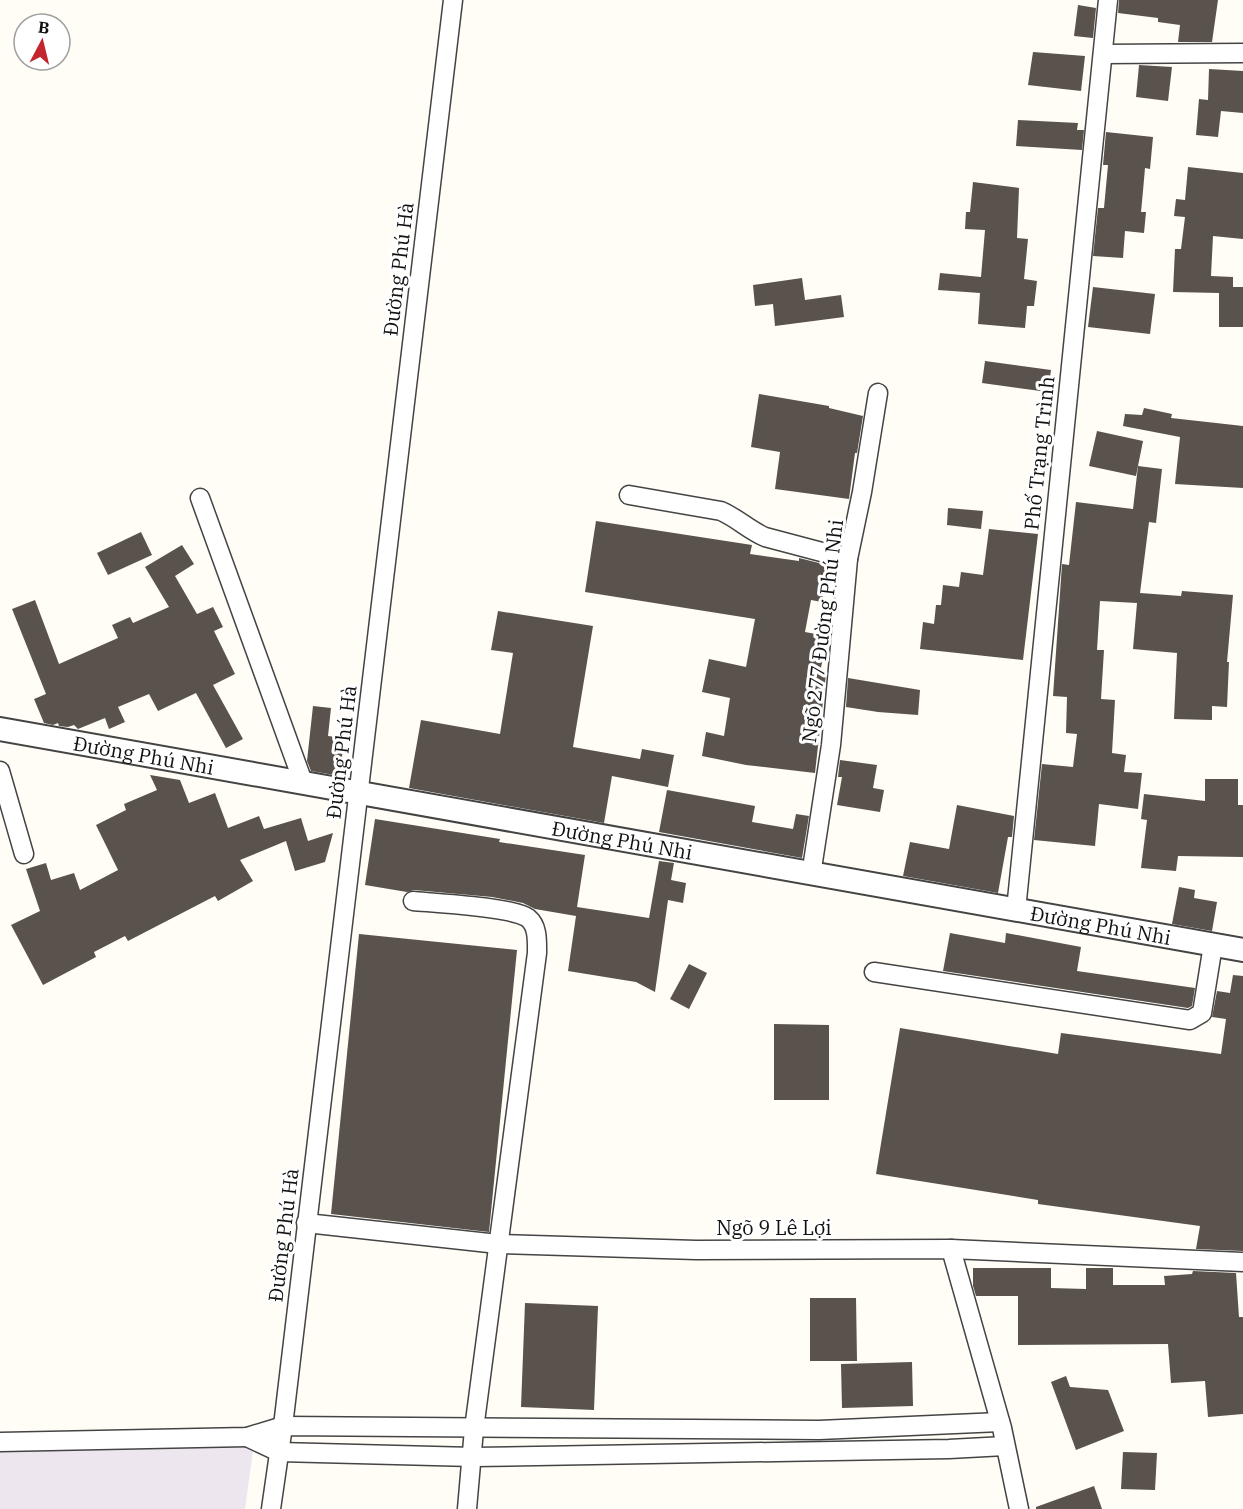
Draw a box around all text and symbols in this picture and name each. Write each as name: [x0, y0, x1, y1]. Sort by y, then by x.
north arrow: [12, 12, 72, 72]
text: B: [37, 16, 51, 38]
street label: Đường Phú Hà: [376, 200, 420, 338]
street label: Phố Trạng Trình: [1017, 375, 1061, 531]
street label: Ngõ 277 Đường Phú Nhi: [795, 518, 849, 744]
street label: Đường Phú Hà: [319, 683, 363, 821]
street label: Đường Phú Nhi: [71, 729, 216, 780]
street label: Đường Phú Nhi: [550, 814, 695, 865]
street label: Đường Phú Nhi: [1028, 899, 1173, 950]
street label: Đường Phú Hà: [261, 1166, 305, 1304]
street label: Ngõ 9 Lê Lợi: [716, 1214, 832, 1241]

